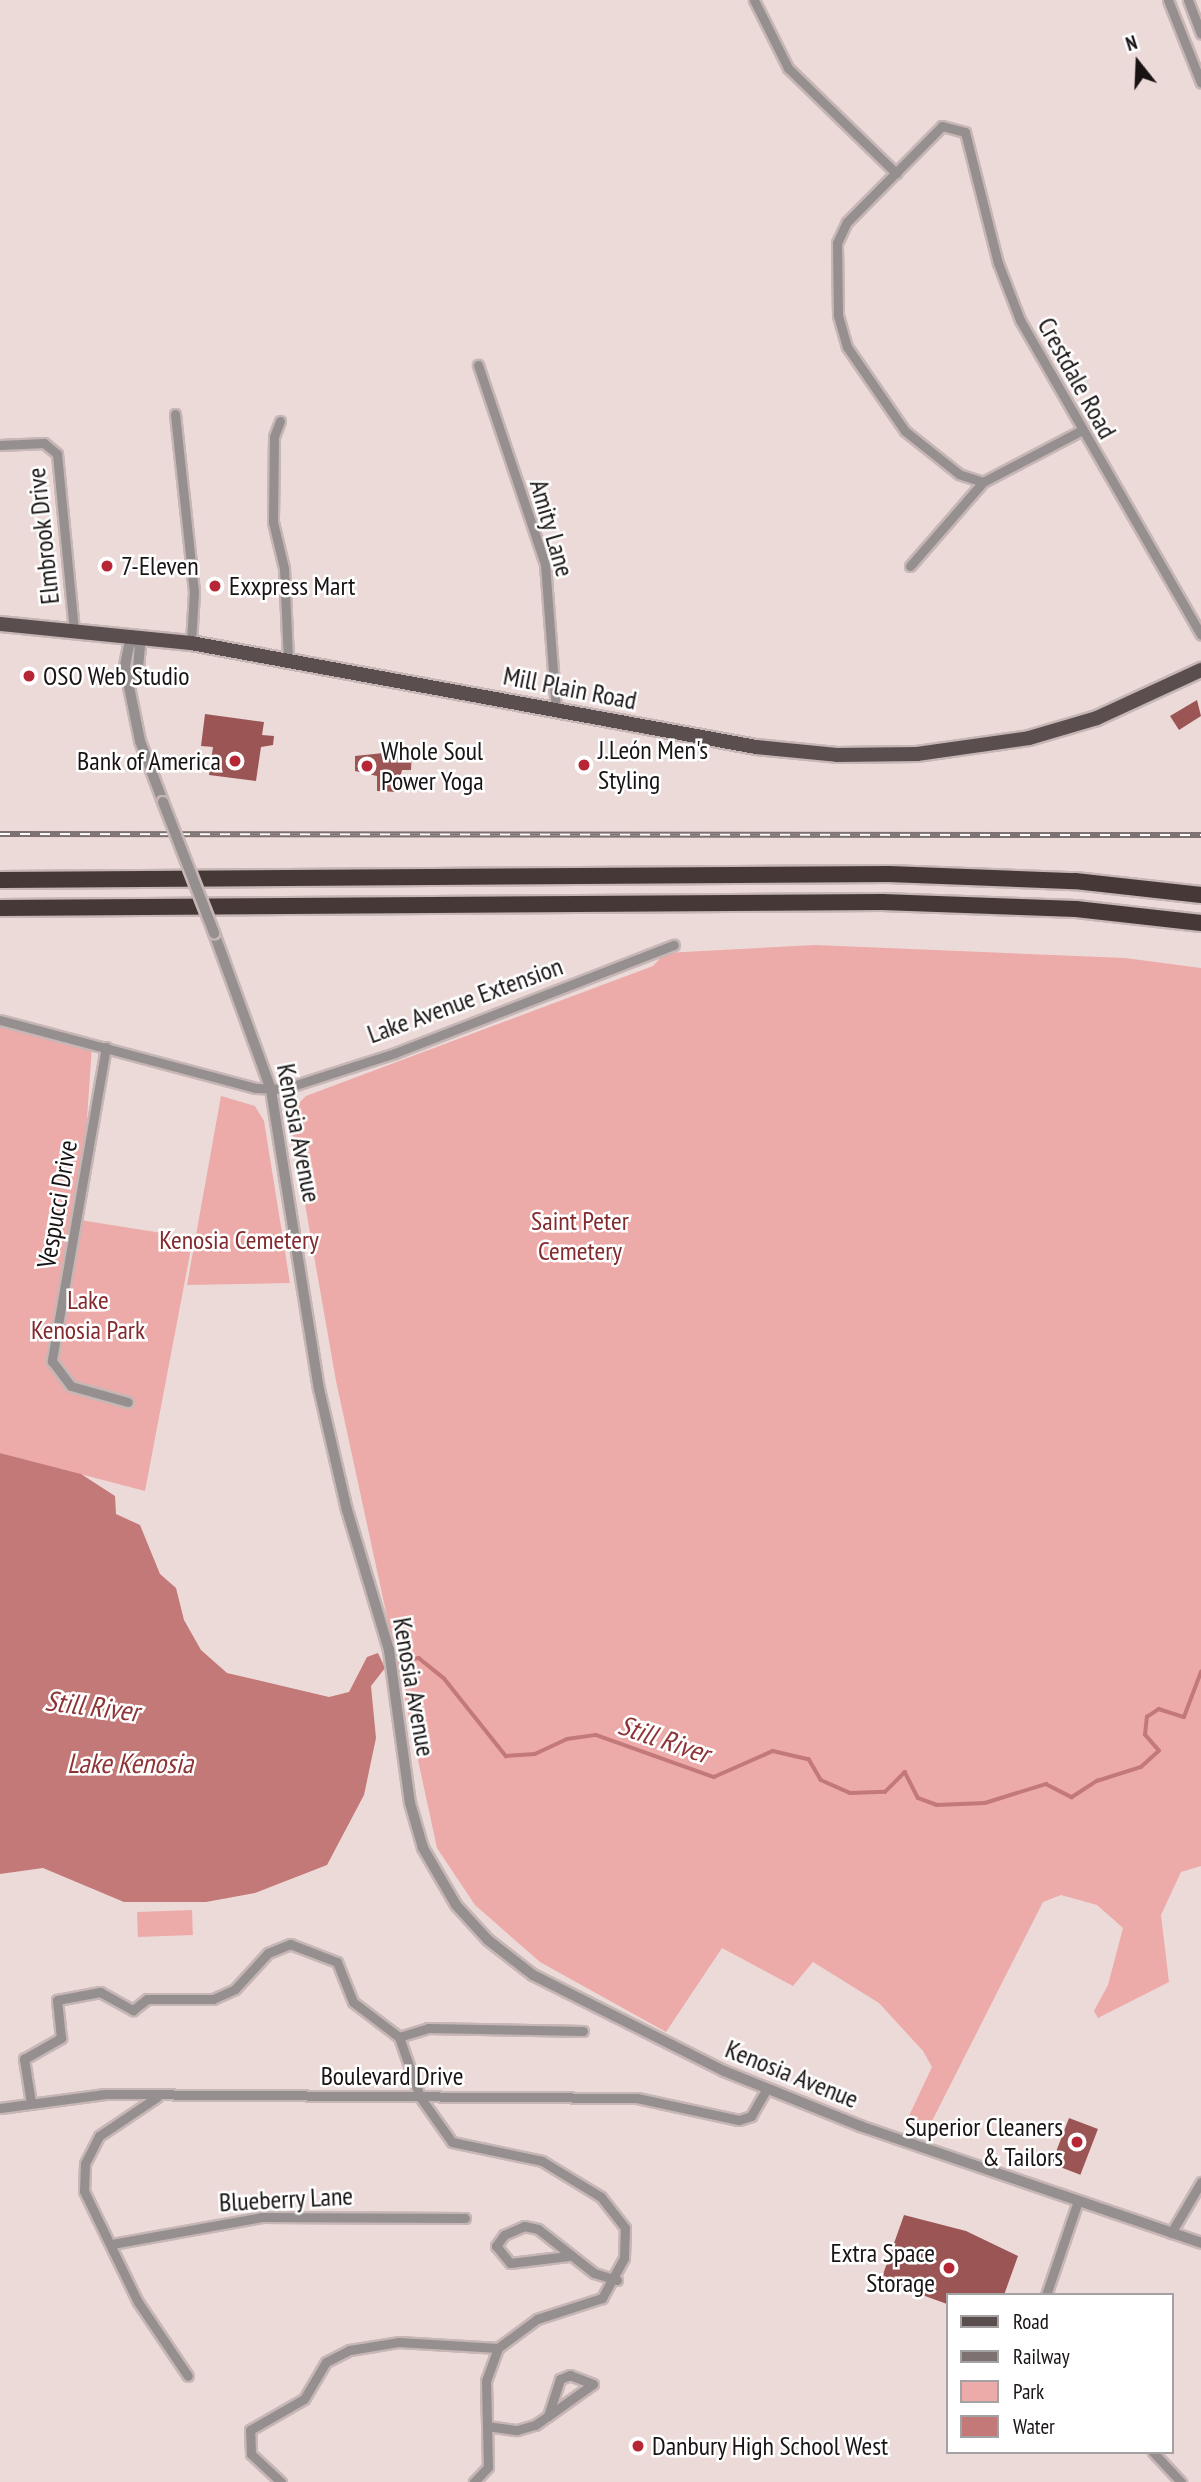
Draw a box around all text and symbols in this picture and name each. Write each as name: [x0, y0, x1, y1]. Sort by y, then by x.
north arrow: [1103, 28, 1173, 98]
text: N: [1123, 30, 1140, 56]
street label: Crestdale Road: [1031, 312, 1123, 444]
street label: Elmbrook Drive: [20, 466, 66, 606]
street label: Amity Lane: [523, 476, 581, 580]
place label: 7-Eleven: [121, 550, 199, 582]
marker: 7-Eleven: [99, 558, 115, 574]
place label: Exxpress Mart: [229, 570, 355, 602]
marker: Exxpress Mart: [207, 578, 223, 594]
place label: OSO Web Studio: [43, 660, 190, 692]
street label: Mill Plain Road: [501, 660, 639, 716]
marker: OSO Web Studio: [21, 668, 37, 684]
place label: J.León Men's Styling: [598, 734, 708, 796]
place label: Whole Soul Power Yoga: [381, 735, 484, 796]
place label: Bank of America: [76, 745, 221, 777]
marker: Bank of America: [227, 753, 243, 769]
marker: J.León Men's Styling: [576, 757, 592, 773]
marker: Whole Soul Power Yoga: [359, 758, 375, 774]
street label: Lake Avenue Extension: [363, 950, 567, 1050]
street label: Kenosia Avenue: [270, 1061, 328, 1205]
street label: Vespucci Drive: [30, 1138, 84, 1270]
park label: Saint Peter Cemetery: [531, 1205, 629, 1266]
park label: Kenosia Cemetery: [159, 1224, 319, 1256]
park label: Lake Kenosia Park: [31, 1284, 145, 1346]
street label: Kenosia Avenue: [386, 1615, 442, 1759]
water label: Still River: [43, 1684, 141, 1728]
water label: Still River: [614, 1708, 714, 1770]
water label: Lake Kenosia: [67, 1746, 193, 1780]
street label: Kenosia Avenue: [721, 2033, 863, 2115]
street label: Boulevard Drive: [321, 2060, 463, 2092]
place label: Superior Cleaners & Tailors: [905, 2111, 1063, 2172]
marker: Superior Cleaners & Tailors: [1069, 2134, 1085, 2150]
street label: Blueberry Lane: [218, 2180, 354, 2218]
place label: Extra Space Storage: [831, 2237, 935, 2298]
marker: Extra Space Storage: [941, 2260, 957, 2276]
legend: [946, 2293, 1173, 2454]
text: Road: [1013, 2308, 1049, 2335]
text: Railway: [1013, 2343, 1070, 2370]
text: Park: [1013, 2378, 1044, 2405]
text: Water: [1013, 2413, 1055, 2440]
place label: Danbury High School West: [652, 2430, 889, 2462]
marker: Danbury High School West: [630, 2438, 646, 2454]

